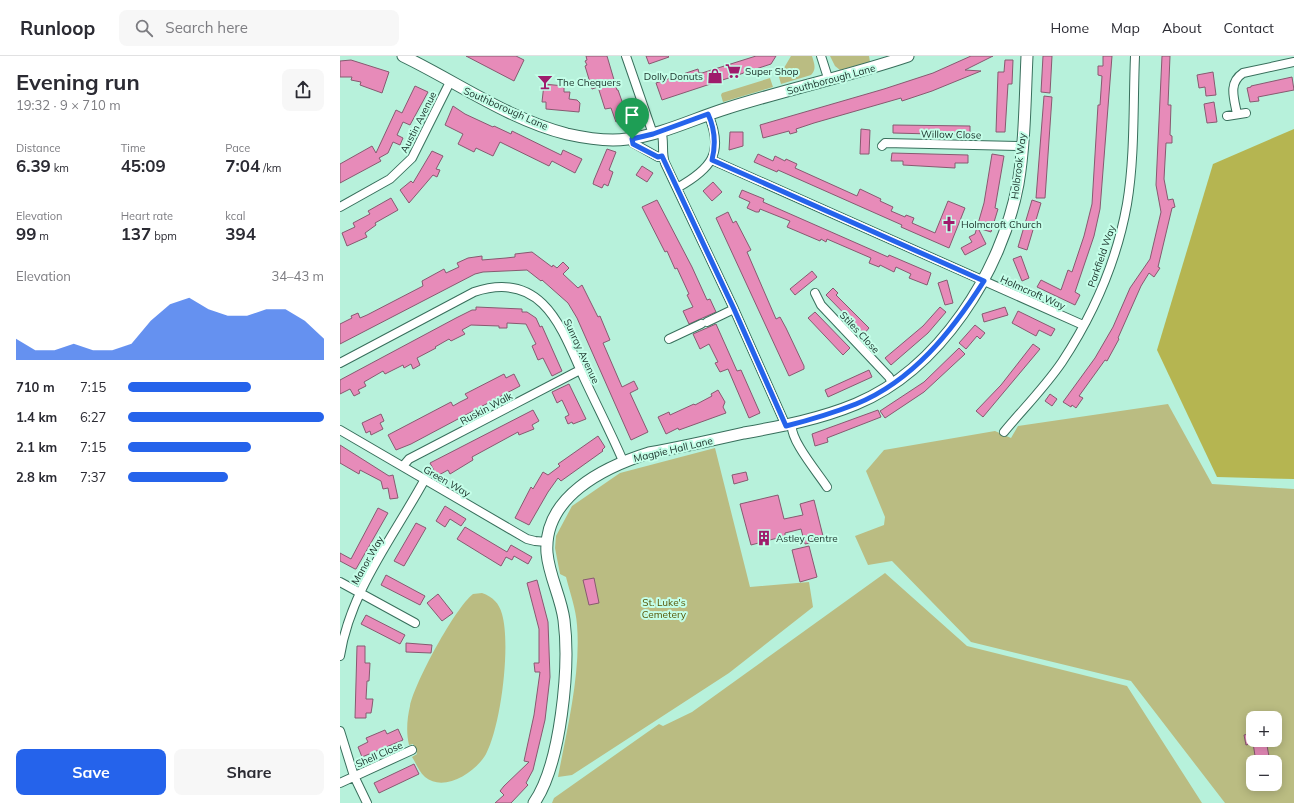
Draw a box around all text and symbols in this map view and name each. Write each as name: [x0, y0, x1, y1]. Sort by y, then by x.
search box: [119, 10, 399, 46]
text: Runloop: [20, 16, 95, 40]
icon: search: [133, 17, 155, 39]
text: Search here: [165, 18, 248, 37]
text: Home: [1050, 19, 1089, 37]
text: Map: [1111, 19, 1140, 37]
text: About: [1162, 19, 1202, 37]
text: Contact: [1224, 19, 1274, 37]
street label: Southborough Lane: [785, 61, 877, 98]
supermarket icon: Super Shop: [724, 62, 742, 80]
place label: Super Shop: [745, 65, 798, 78]
shop icon: Dolly Donuts: [706, 67, 724, 85]
text: Evening run: [16, 68, 140, 96]
button: share: [282, 69, 324, 111]
place label: Dolly Donuts: [644, 70, 703, 83]
bar icon: The Chequers: [536, 73, 554, 91]
place label: The Chequers: [557, 76, 621, 89]
street label: Southborough Lane: [462, 84, 550, 133]
street label: Austin Avenue: [397, 89, 439, 155]
text: 19:32 · 9 × 710 m: [16, 97, 121, 113]
pin: [615, 98, 649, 139]
icon: arrive: [621, 104, 643, 126]
street label: Willow Close: [921, 127, 981, 142]
street label: Holbrook Way: [1008, 132, 1029, 200]
text: Distance: [16, 141, 60, 155]
text: Time: [121, 141, 146, 155]
text: Pace: [225, 141, 250, 155]
text: 6.39: [16, 155, 51, 176]
text: 45:09: [121, 155, 166, 176]
text: 7:04: [225, 155, 260, 176]
text: km: [51, 161, 69, 175]
text: /km: [260, 161, 281, 175]
text: Elevation: [16, 209, 63, 223]
text: Heart rate: [121, 209, 173, 223]
text: kcal: [225, 209, 245, 223]
church icon: Holmcroft Church: [940, 215, 958, 233]
place label: Holmcroft Church: [961, 218, 1042, 231]
text: 99: [16, 223, 36, 244]
text: 137: [121, 223, 151, 244]
text: 394: [225, 223, 256, 244]
street label: Parkfield Way: [1085, 223, 1118, 289]
text: m: [36, 229, 49, 243]
text: bpm: [151, 229, 177, 243]
text: Elevation: [16, 268, 71, 284]
text: 34–43 m: [271, 268, 324, 284]
street label: Holmcroft Way: [998, 272, 1068, 313]
street label: Stiles Close: [837, 309, 882, 356]
street label: Sunray Avenue: [561, 317, 602, 386]
text: 710 m: [16, 379, 55, 395]
text: 7:15: [80, 379, 106, 395]
street label: Ruskin Walk: [458, 389, 516, 428]
text: 1.4 km: [16, 409, 57, 425]
text: 6:27: [80, 409, 106, 425]
street label: Magpie Hall Lane: [632, 434, 714, 465]
text: 2.1 km: [16, 439, 57, 455]
text: 7:15: [80, 439, 106, 455]
street label: Green Way: [421, 463, 473, 500]
text: 2.8 km: [16, 469, 57, 485]
text: 7:37: [80, 469, 106, 485]
building icon: Astley Centre: [755, 529, 773, 547]
place label: Astley Centre: [776, 532, 838, 545]
street label: Manor Way: [348, 533, 387, 587]
park label: St. Luke's Cemetery: [642, 596, 687, 621]
map controls: [1246, 711, 1282, 791]
button: +: [1246, 711, 1282, 747]
street label: Shell Close: [354, 738, 405, 771]
button: Save: [16, 749, 166, 795]
button: Share: [174, 749, 324, 795]
button: −: [1246, 755, 1282, 791]

